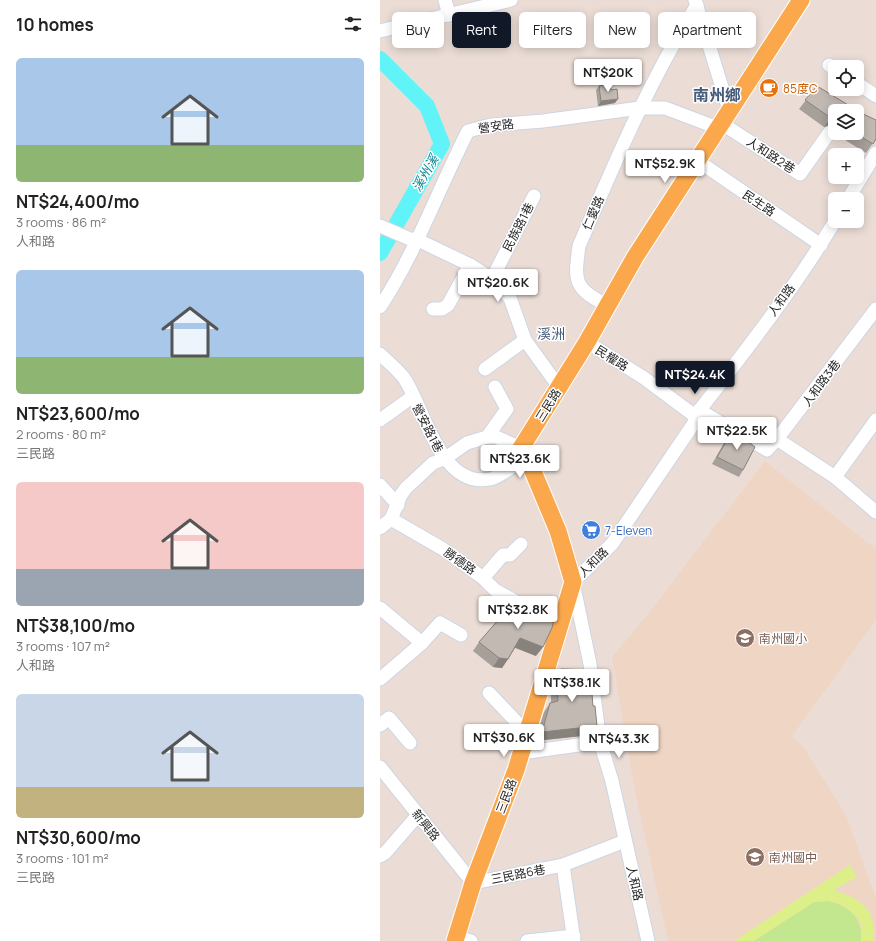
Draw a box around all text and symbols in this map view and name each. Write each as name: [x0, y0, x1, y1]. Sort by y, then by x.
chip: Buy: [392, 12, 444, 48]
chip: Rent: [452, 12, 511, 48]
chip: Filters: [519, 12, 586, 48]
chip: New: [594, 12, 650, 48]
chip: Apartment: [658, 12, 756, 48]
text: 10 homes: [16, 13, 94, 36]
icon: filters: [342, 13, 364, 35]
pin: NT$20K: [575, 59, 641, 93]
map controls: [828, 60, 864, 228]
button: locate: [828, 60, 864, 96]
text: NT$20K: [583, 63, 633, 81]
cafe icon: 85度C: [758, 77, 780, 99]
place label: 85度C: [783, 80, 818, 97]
icon: home: [154, 84, 226, 156]
district label: 南州鄉: [693, 84, 741, 106]
button: layers: [828, 104, 864, 140]
street label: 營安路: [477, 115, 515, 137]
street label: 人和路2巷: [743, 133, 799, 177]
button: +: [828, 148, 864, 184]
water label: 溪州溪: [407, 150, 444, 194]
pin: NT$52.9K: [624, 150, 706, 184]
text: NT$52.9K: [635, 154, 695, 172]
street label: 民生路: [739, 186, 779, 220]
text: NT$24,400/mo: [16, 190, 139, 213]
button: −: [828, 192, 864, 228]
street label: 仁愛路: [578, 193, 608, 233]
street label: 民族路1巷: [498, 200, 538, 254]
text: 3 rooms · 86 m²: [16, 213, 106, 231]
text: 人和路: [16, 232, 55, 250]
pin: NT$20.6K: [457, 269, 539, 303]
text: NT$20.6K: [467, 273, 529, 291]
street label: 人和路: [764, 280, 798, 320]
icon: home: [154, 296, 226, 368]
district label: 溪洲: [537, 324, 565, 343]
street label: 民權路: [592, 341, 632, 375]
street label: 人和路3巷: [798, 356, 844, 410]
pin: NT$24.4K: [654, 361, 736, 395]
text: NT$24.4K: [665, 365, 725, 383]
street label: 三民路: [531, 385, 565, 425]
street label: 營安路1巷: [408, 401, 448, 455]
text: NT$23,600/mo: [16, 402, 140, 425]
pin: NT$22.5K: [696, 417, 778, 451]
text: NT$22.5K: [707, 421, 767, 439]
text: 2 rooms · 80 m²: [16, 425, 106, 443]
text: 三民路: [16, 444, 55, 462]
pin: NT$23.6K: [479, 445, 561, 479]
text: NT$23.6K: [489, 449, 551, 467]
icon: home: [154, 508, 226, 580]
supermarket icon: 7-Eleven: [580, 519, 602, 541]
place label: 7-Eleven: [605, 522, 652, 539]
street label: 人和路: [574, 543, 612, 581]
street label: 勝德路: [440, 544, 480, 578]
pin: NT$32.8K: [477, 596, 559, 630]
text: NT$32.8K: [487, 600, 549, 618]
text: NT$38,100/mo: [16, 614, 135, 637]
school or university icon: 南州國小: [734, 627, 756, 649]
place label: 南州國小: [759, 630, 807, 647]
text: 3 rooms · 107 m²: [16, 637, 110, 655]
text: 人和路: [16, 656, 55, 674]
pin: NT$38.1K: [531, 669, 613, 703]
text: NT$38.1K: [543, 673, 601, 691]
icon: home: [154, 720, 226, 792]
pin: NT$30.6K: [463, 724, 545, 758]
pin: NT$43.3K: [578, 725, 660, 759]
text: NT$30.6K: [473, 728, 535, 746]
text: NT$43.3K: [589, 729, 649, 747]
street label: 三民路: [492, 776, 520, 816]
street label: 新興路: [408, 806, 444, 844]
text: NT$30,600/mo: [16, 826, 141, 849]
school or university icon: 南州國中: [744, 846, 766, 868]
text: 3 rooms · 101 m²: [16, 849, 109, 867]
place label: 南州國中: [769, 849, 817, 866]
street label: 三民路6巷: [489, 860, 547, 888]
street label: 人和路: [623, 864, 647, 902]
text: 三民路: [16, 868, 55, 886]

